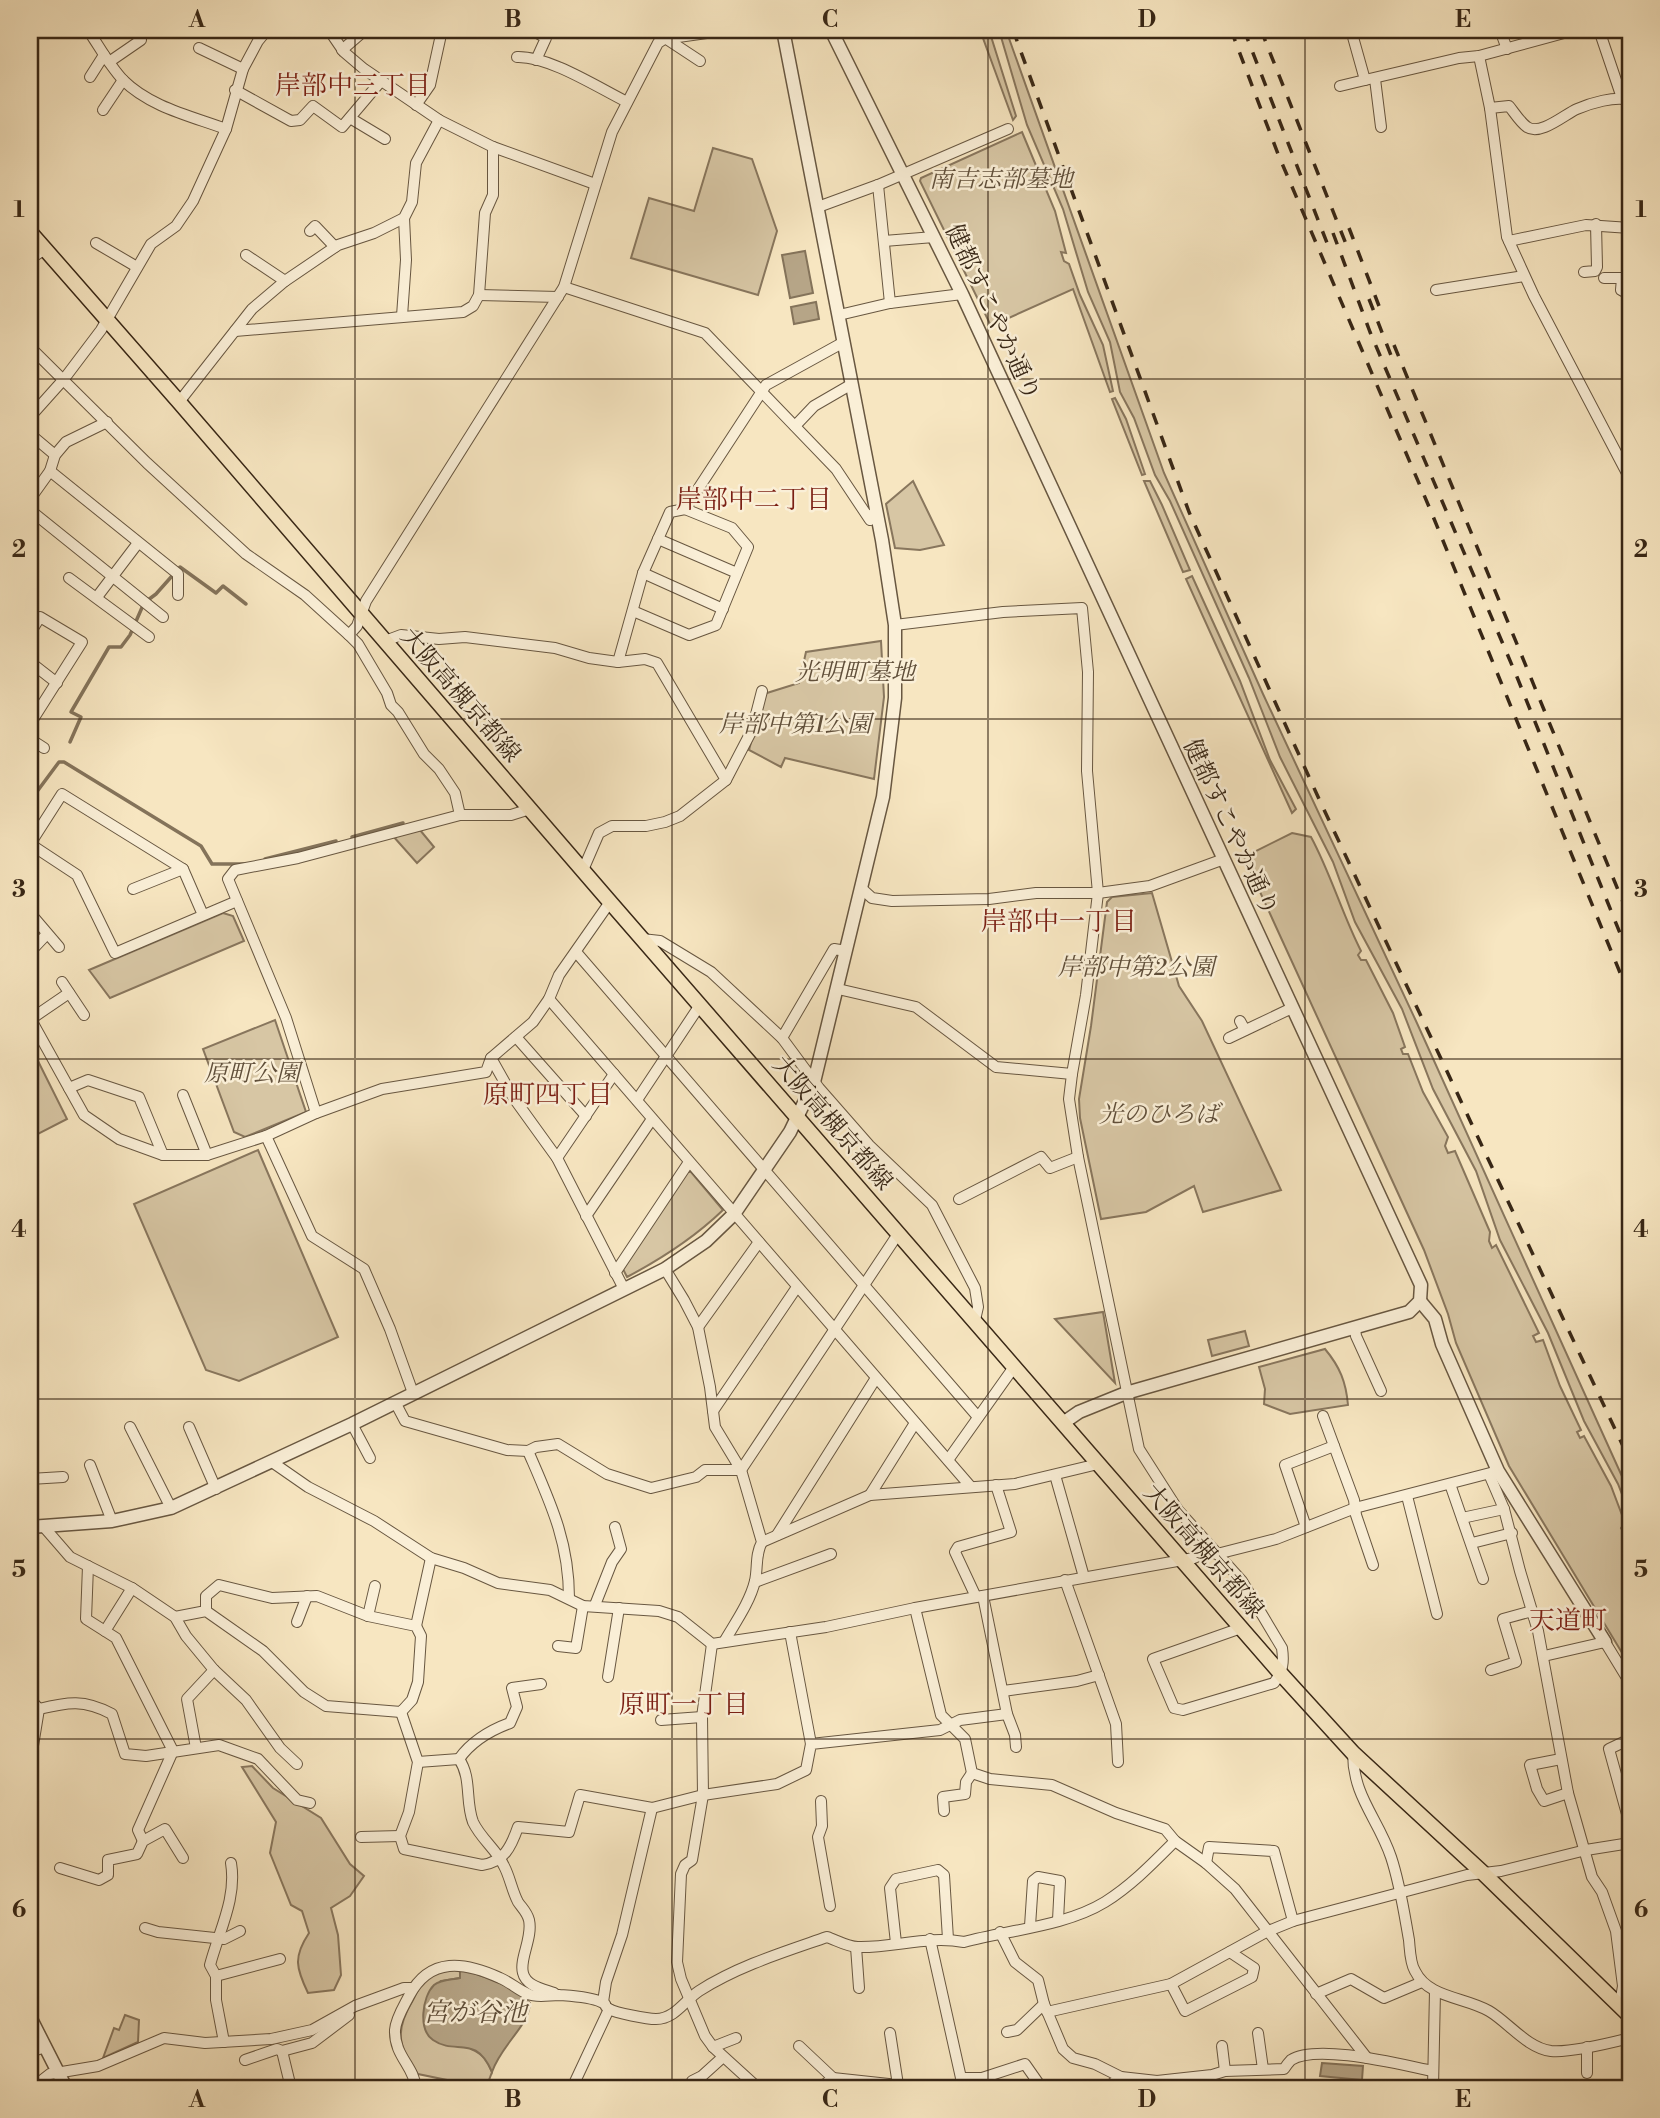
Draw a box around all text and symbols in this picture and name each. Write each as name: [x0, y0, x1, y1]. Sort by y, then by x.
text: A: [188, 6, 206, 34]
text: B: [504, 6, 522, 34]
text: C: [822, 6, 838, 34]
text: D: [1138, 6, 1156, 34]
text: E: [1455, 6, 1471, 34]
district label: 岸部中三丁目: [275, 70, 431, 102]
park label: 南吉志部墓地: [929, 165, 1076, 195]
text: 1: [13, 196, 25, 224]
text: 1: [1635, 196, 1647, 224]
street label: 健都すこやか通り: [938, 219, 1046, 406]
district label: 岸部中二丁目: [676, 484, 832, 516]
text: 2: [12, 536, 26, 564]
text: 2: [1634, 536, 1648, 564]
street label: 大阪高槻京都線: [394, 622, 527, 769]
park label: 光明町墓地: [795, 658, 918, 688]
park label: 岸部中第1公園: [719, 710, 875, 740]
street label: 健都すこやか通り: [1176, 734, 1284, 921]
text: 3: [12, 876, 26, 904]
text: 3: [1634, 876, 1648, 904]
district label: 岸部中一丁目: [981, 906, 1137, 938]
park label: 岸部中第2公園: [1058, 953, 1218, 983]
street label: 大阪高槻京都線: [766, 1050, 899, 1197]
park label: 原町公園: [204, 1059, 304, 1089]
district label: 原町四丁目: [483, 1079, 613, 1111]
park label: 光のひろば: [1099, 1100, 1224, 1130]
text: 4: [11, 1216, 27, 1244]
text: 4: [1633, 1216, 1649, 1244]
street label: 大阪高槻京都線: [1137, 1478, 1270, 1625]
text: 5: [12, 1556, 26, 1584]
text: 5: [1634, 1556, 1648, 1584]
district label: 天道町: [1529, 1605, 1607, 1637]
district label: 原町一丁目: [619, 1689, 749, 1721]
text: 6: [12, 1896, 26, 1924]
text: 6: [1634, 1896, 1648, 1924]
water label: 宮が谷池: [423, 1997, 530, 2029]
text: A: [188, 2086, 206, 2114]
text: B: [504, 2086, 522, 2114]
text: C: [822, 2086, 838, 2114]
text: D: [1138, 2086, 1156, 2114]
text: E: [1455, 2086, 1471, 2114]

